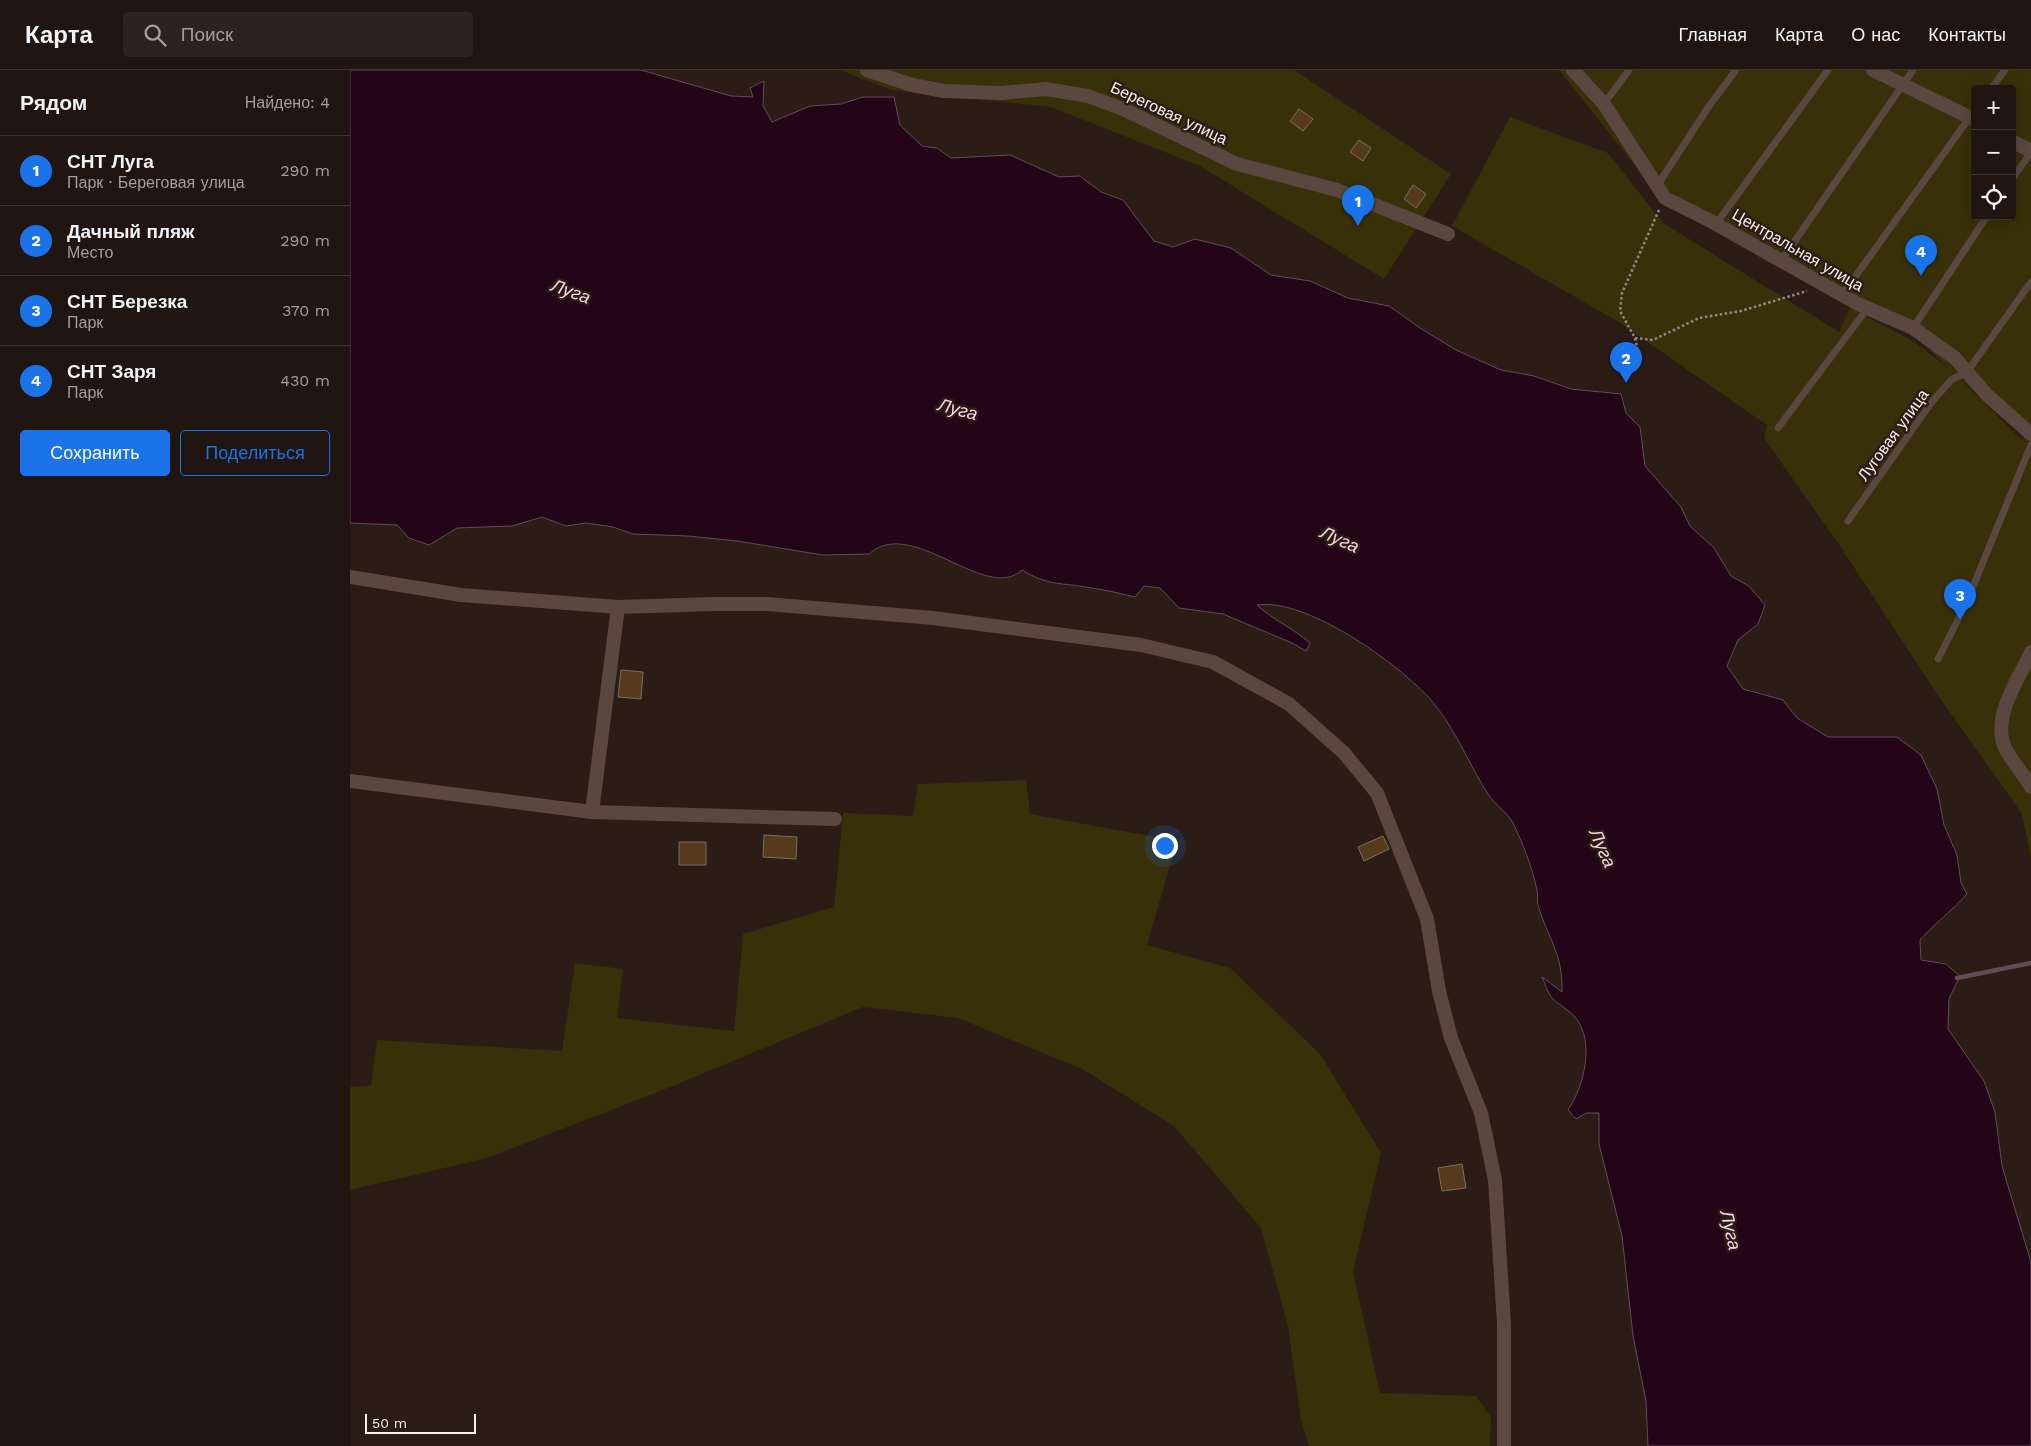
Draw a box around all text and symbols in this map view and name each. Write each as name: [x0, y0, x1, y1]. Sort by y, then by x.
search box: [123, 12, 473, 57]
text: Карта: [25, 21, 93, 49]
icon: search: [141, 21, 169, 49]
text: Поиск: [181, 23, 233, 46]
text: Главная: [1678, 24, 1747, 45]
text: Карта: [1775, 24, 1823, 45]
text: О нас: [1851, 24, 1900, 45]
text: Контакты: [1928, 24, 2006, 45]
street label: Береговая улица: [1107, 78, 1231, 148]
map controls: [1971, 85, 2016, 220]
button: +: [1971, 85, 2016, 130]
text: Рядом: [20, 90, 87, 115]
text: Найдено: 4: [245, 93, 330, 112]
button: −: [1971, 130, 2016, 175]
text: СНТ Луга: [67, 150, 154, 173]
text: 1: [33, 161, 39, 180]
text: 290 m: [280, 161, 330, 180]
text: Парк · Береговая улица: [67, 173, 245, 192]
button: locate: [1971, 175, 2016, 220]
pin: 1: [1342, 185, 1374, 226]
street label: Центральная улица: [1729, 205, 1867, 295]
text: Дачный пляж: [67, 220, 195, 243]
text: 2: [31, 231, 41, 250]
text: 290 m: [280, 231, 330, 250]
pin: 4: [1905, 235, 1937, 276]
text: Место: [67, 243, 113, 262]
water label: Луга: [548, 274, 593, 308]
text: СНТ Березка: [67, 290, 187, 313]
text: 3: [31, 301, 41, 320]
text: 370 m: [282, 301, 330, 320]
text: Парк: [67, 313, 103, 332]
pin: 2: [1610, 342, 1642, 383]
text: СНТ Заря: [67, 360, 156, 383]
text: 4: [31, 371, 41, 390]
text: 430 m: [280, 371, 330, 390]
text: Парк: [67, 383, 103, 402]
street label: Луговая улица: [1853, 385, 1933, 484]
water label: Луга: [935, 393, 980, 424]
button: Сохранить: [20, 430, 170, 476]
button: Поделиться: [180, 430, 330, 476]
water label: Луга: [1317, 521, 1363, 557]
pin: 3: [1944, 579, 1976, 620]
water label: Луга: [1585, 825, 1621, 871]
your location: [1152, 833, 1178, 859]
water label: Луга: [1716, 1207, 1746, 1252]
scale bar: [365, 1411, 476, 1434]
text: 50 m: [372, 1415, 407, 1431]

